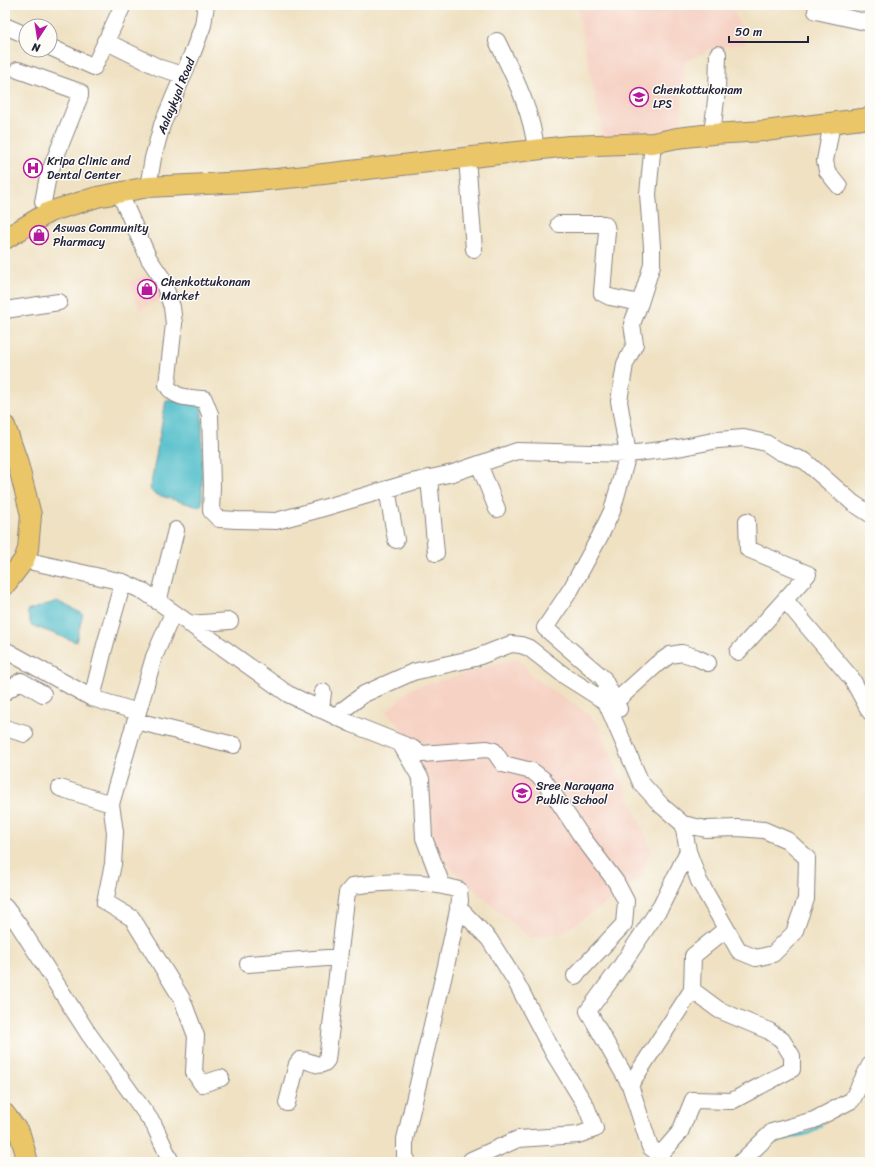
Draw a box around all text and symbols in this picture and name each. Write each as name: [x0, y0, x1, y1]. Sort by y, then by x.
north arrow: [18, 18, 58, 58]
scale bar: [729, 18, 808, 44]
text: 50 m: [735, 21, 762, 43]
text: N: [30, 37, 43, 58]
street label: Aalaykyal Road: [150, 54, 202, 138]
place label: Chenkottukonam LPS: [653, 79, 742, 115]
school or university icon: Chenkottukonam LPS: [628, 86, 650, 108]
place label: Kripa Clinic and Dental Center: [47, 150, 132, 186]
hospital icon: Kripa Clinic and Dental Center: [22, 157, 44, 179]
place label: Aswas Community Pharmacy: [52, 217, 149, 253]
shop icon: Aswas Community Pharmacy: [28, 224, 50, 246]
place label: Chenkottukonam Market: [161, 271, 250, 307]
shop icon: Chenkottukonam Market: [136, 278, 158, 300]
place label: Sree Narayana Public School: [536, 775, 614, 811]
school or university icon: Sree Narayana Public School: [511, 782, 533, 804]

